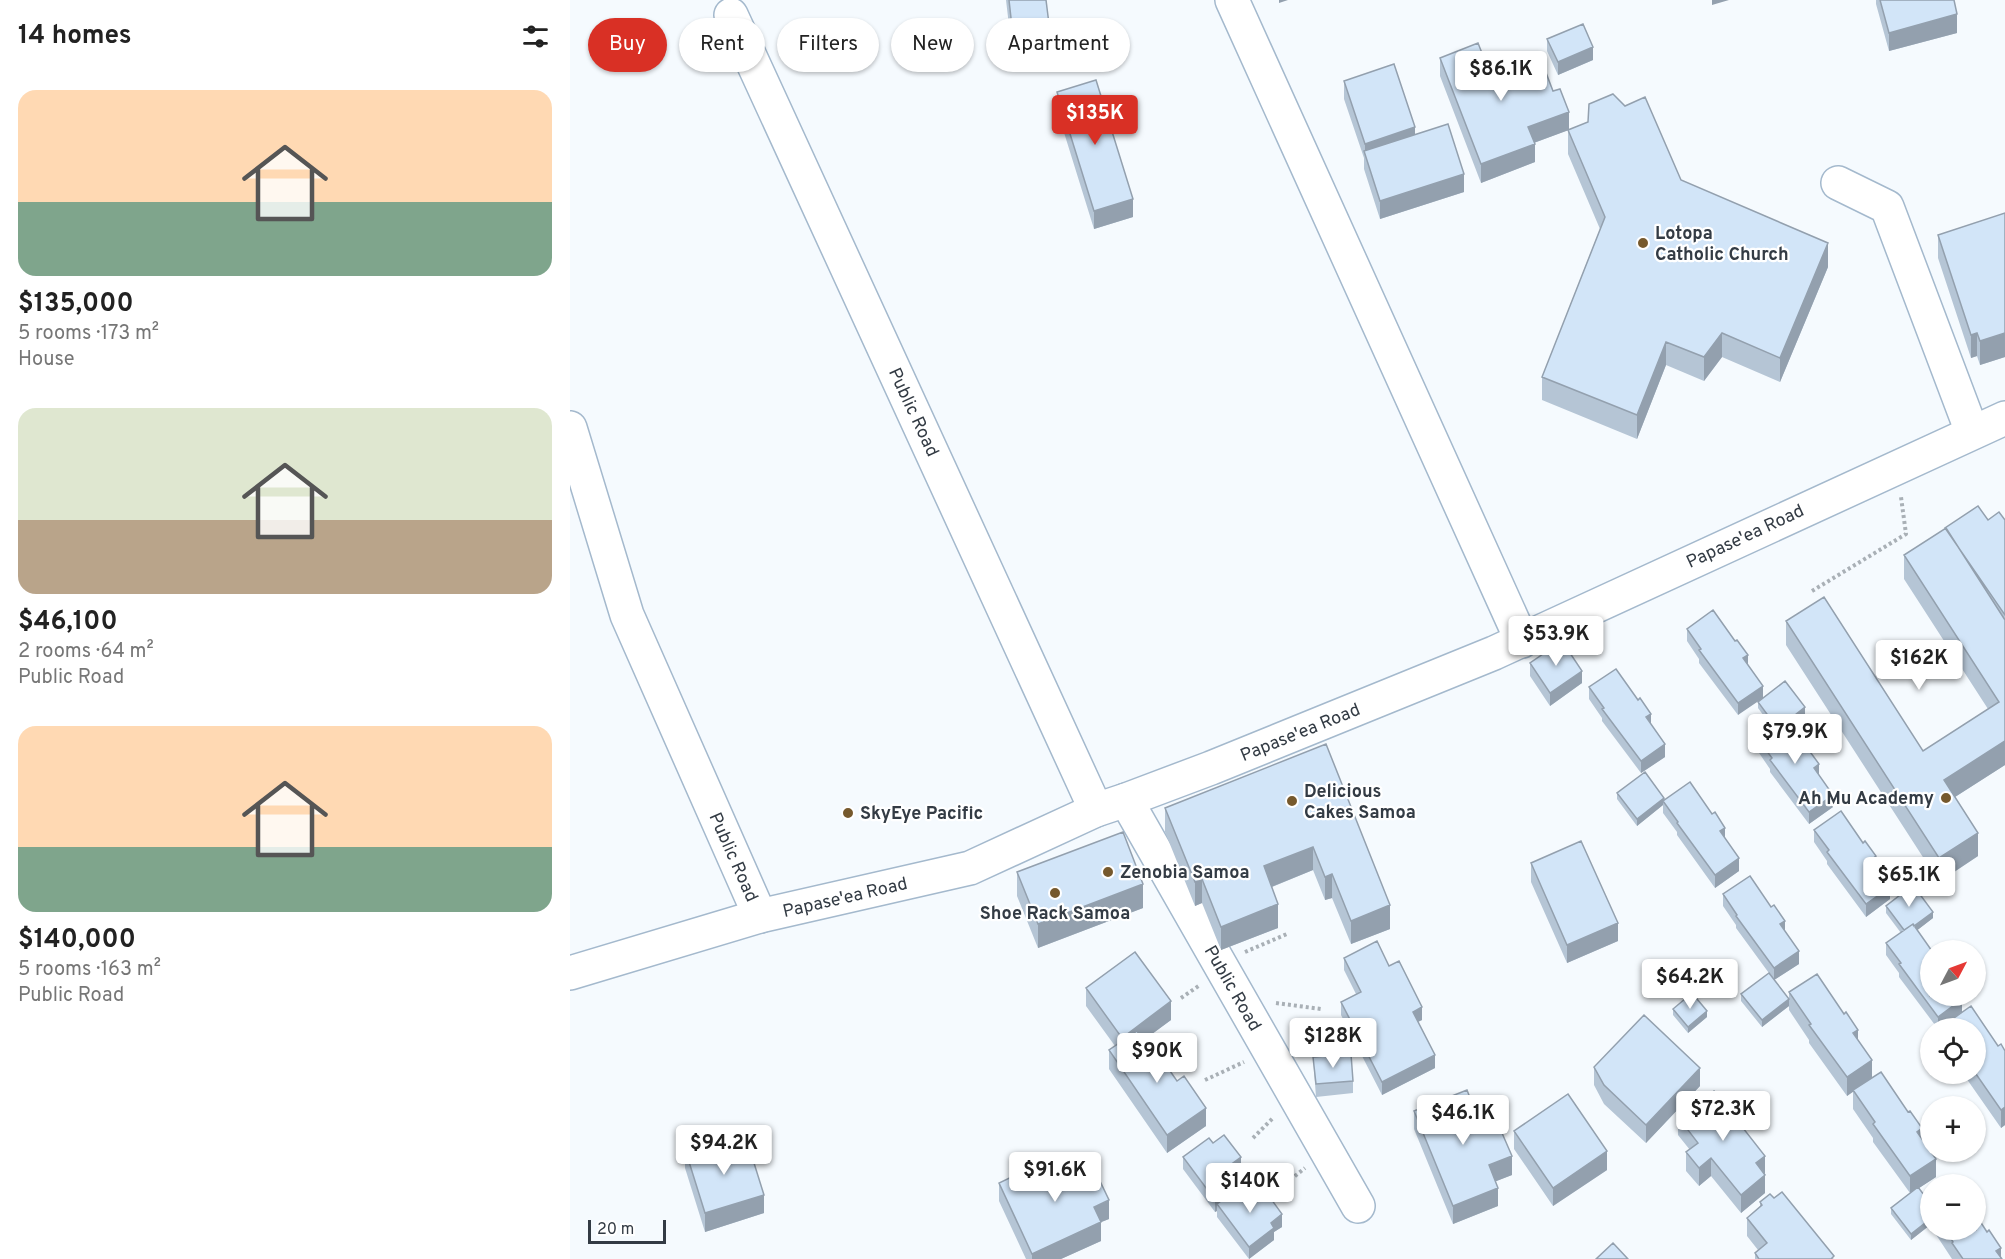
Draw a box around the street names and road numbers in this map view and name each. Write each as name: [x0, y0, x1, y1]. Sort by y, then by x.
street label: Public Road: [882, 364, 943, 461]
street label: Papase'ea Road: [1683, 500, 1808, 575]
street label: Papase'ea Road: [1237, 699, 1364, 768]
street label: Public Road: [703, 809, 763, 906]
street label: Papase'ea Road: [781, 873, 910, 924]
street label: Public Road: [1198, 942, 1266, 1036]

